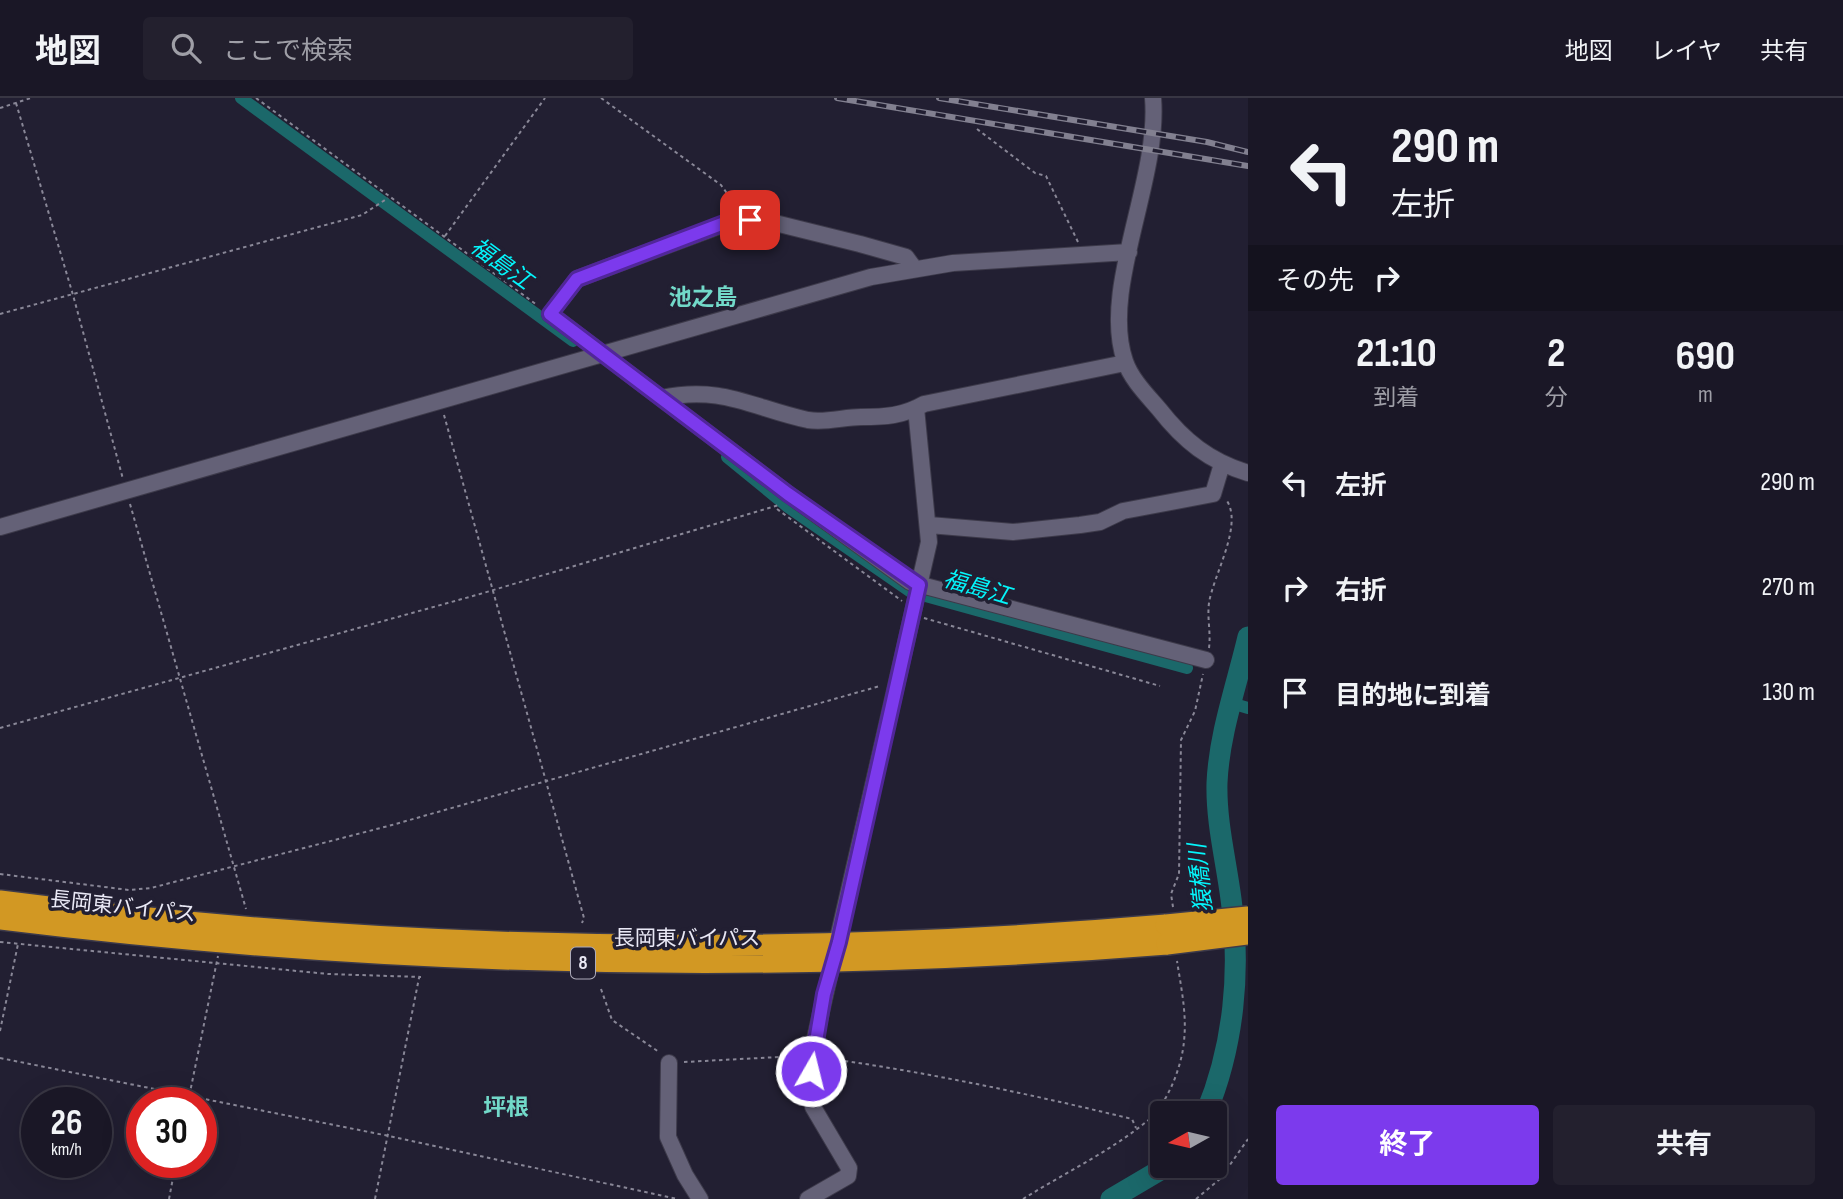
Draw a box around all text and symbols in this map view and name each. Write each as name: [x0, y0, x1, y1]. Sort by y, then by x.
search box: [143, 17, 633, 80]
icon: search: [167, 29, 205, 67]
text: 地図: [35, 32, 101, 72]
text: ここで検索: [223, 36, 353, 67]
text: 地図: [1565, 37, 1613, 66]
text: レイヤ: [1651, 37, 1722, 66]
text: 共有: [1760, 37, 1808, 66]
text: 290 m: [1391, 118, 1499, 177]
icon: left: [1276, 126, 1367, 217]
text: 左折: [1391, 186, 1455, 225]
pin: [720, 190, 780, 250]
icon: arrive: [731, 201, 769, 239]
water label: 福島江: [465, 232, 540, 297]
icon: right: [1368, 259, 1406, 297]
text: その先: [1276, 266, 1354, 297]
district label: 池之島: [669, 284, 738, 312]
text: 21:10: [1356, 328, 1437, 379]
text: 2: [1547, 328, 1565, 379]
text: 690: [1676, 331, 1735, 382]
text: m: [1698, 381, 1713, 409]
text: 到着: [1373, 384, 1419, 412]
text: 分: [1545, 384, 1568, 412]
icon: left: [1276, 464, 1314, 502]
text: 290 m: [1760, 467, 1815, 498]
text: 左折: [1335, 471, 1387, 502]
water label: 福島江: [940, 565, 1017, 612]
icon: right: [1276, 569, 1314, 607]
text: 270 m: [1762, 572, 1815, 603]
text: 右折: [1335, 576, 1387, 607]
icon: arrive: [1276, 674, 1314, 712]
text: 130 m: [1763, 677, 1815, 708]
text: 目的地に到着: [1335, 681, 1491, 712]
water label: 猿橋川: [1183, 839, 1219, 914]
street label: 長岡東バイパス: [49, 887, 197, 927]
street label: 長岡東バイパス: [614, 926, 760, 951]
road number: 8: [571, 948, 595, 978]
position arrow: [774, 1034, 848, 1108]
speed limit sign: 30: [126, 1087, 217, 1178]
district label: 坪根: [483, 1094, 529, 1122]
north arrow: [1150, 1101, 1227, 1178]
map controls: [1150, 1101, 1227, 1178]
text: 26: [51, 1102, 82, 1145]
button: 終了: [1276, 1105, 1539, 1185]
button: 共有: [1553, 1105, 1815, 1185]
text: km/h: [51, 1139, 82, 1160]

